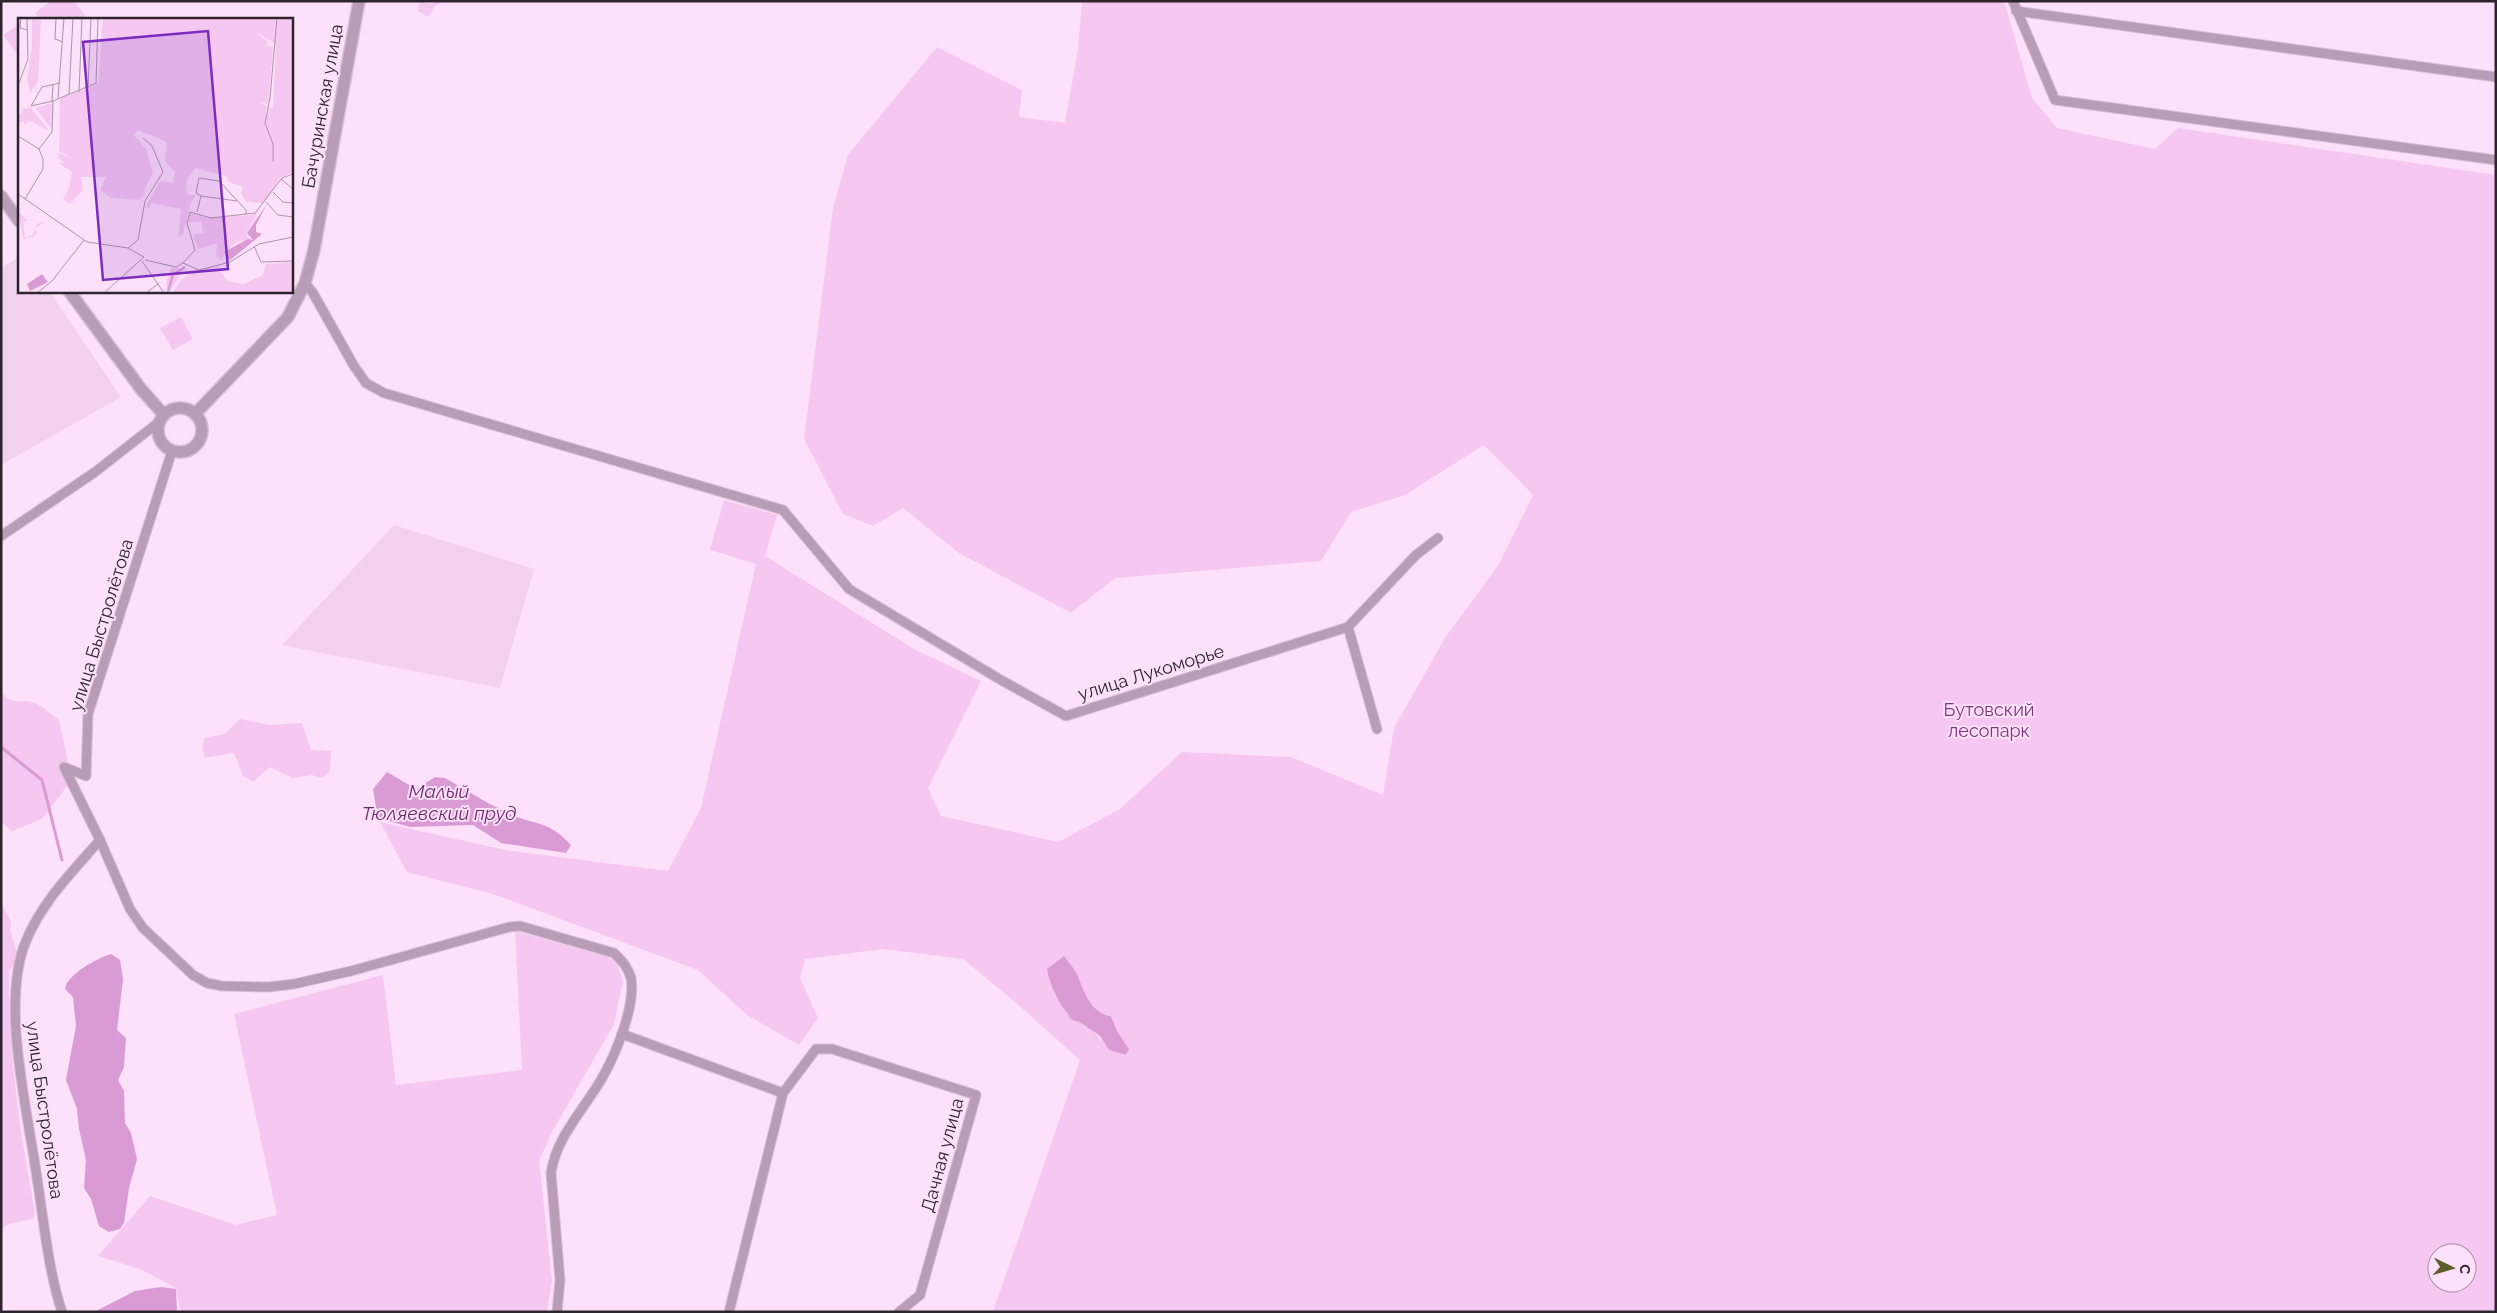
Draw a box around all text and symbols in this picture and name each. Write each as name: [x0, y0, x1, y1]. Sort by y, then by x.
inset map: [18, 18, 292, 292]
street label: Бачуринская улица: [297, 22, 347, 190]
street label: улица Быстролётова: [65, 536, 137, 714]
street label: улица Лукоморье: [1075, 640, 1227, 704]
park label: Бутовский лесопарк: [1943, 699, 2035, 741]
water label: Малый Тюляевский пруд: [362, 780, 516, 824]
street label: улица Быстролётова: [22, 1020, 68, 1200]
street label: Дачная улица: [917, 1096, 967, 1214]
north arrow: [2427, 1243, 2477, 1293]
text: С: [2457, 1264, 2473, 1275]

